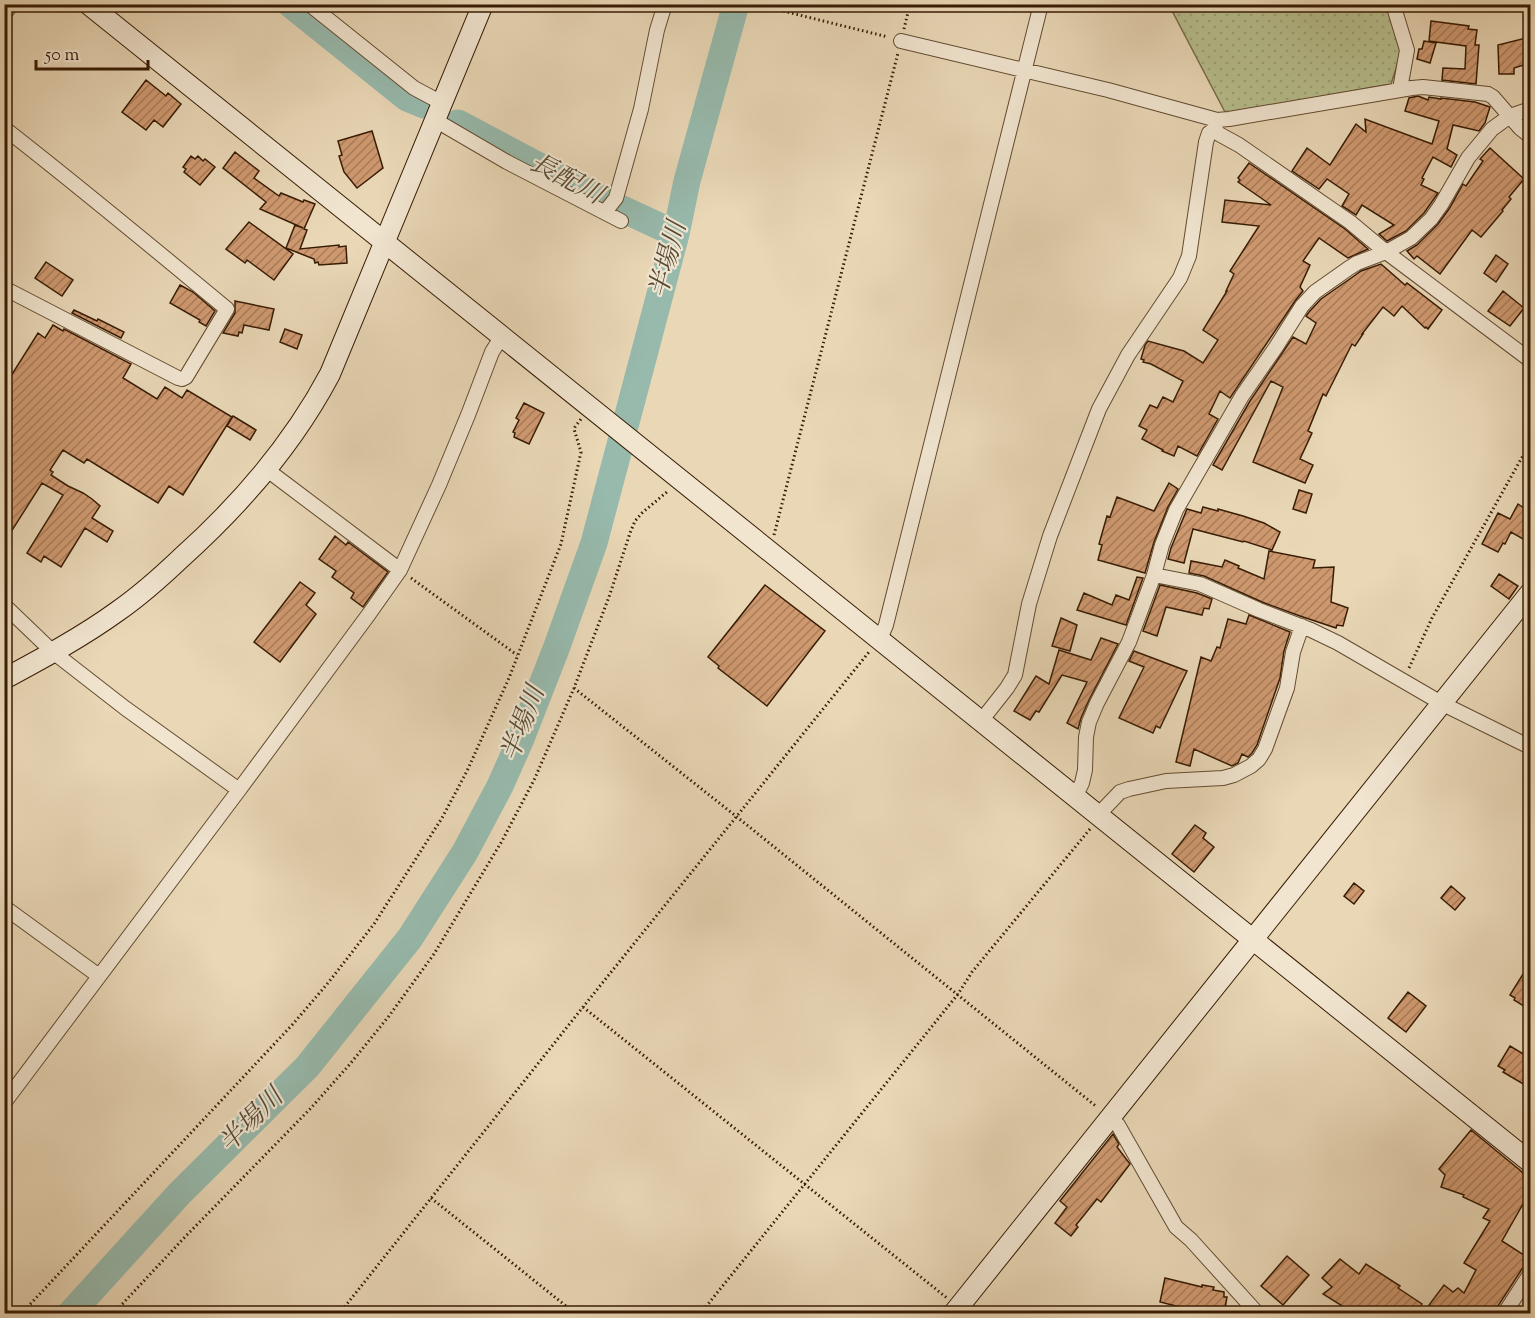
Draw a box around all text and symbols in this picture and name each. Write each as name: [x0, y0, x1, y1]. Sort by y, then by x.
scale bar: [36, 33, 148, 71]
text: 50 m: [44, 43, 80, 69]
water label: 長配川: [523, 145, 612, 216]
water label: 半場川: [641, 215, 698, 302]
water label: 半場川: [493, 678, 556, 767]
water label: 半場川: [211, 1078, 295, 1162]

